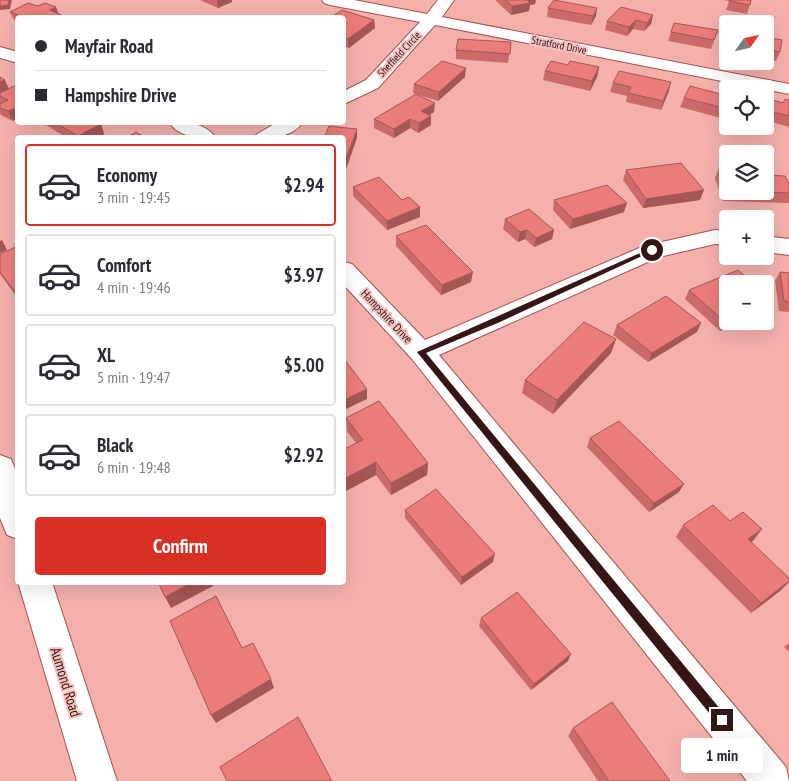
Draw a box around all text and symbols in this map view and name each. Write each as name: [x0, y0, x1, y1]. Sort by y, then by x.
north arrow: [719, 15, 774, 70]
map controls: [719, 15, 774, 330]
street label: Sheffield Circle: [374, 28, 424, 80]
street label: Stratford Drive: [530, 33, 588, 57]
text: Mayfair Road: [65, 34, 153, 58]
button: locate: [719, 80, 774, 135]
text: Hampshire Drive: [65, 83, 177, 107]
button: layers: [719, 145, 774, 200]
icon: car: [37, 163, 82, 208]
text: Economy: [97, 163, 157, 187]
text: $2.94: [284, 173, 324, 197]
text: 3 min · 19:45: [97, 187, 171, 207]
button: +: [719, 210, 774, 265]
route start: [641, 239, 663, 261]
icon: car: [37, 253, 82, 298]
text: Comfort: [97, 253, 151, 277]
text: $3.97: [284, 263, 324, 287]
button: −: [719, 275, 774, 330]
text: 4 min · 19:46: [97, 277, 171, 297]
street label: Hampshire Drive: [358, 286, 416, 346]
icon: car: [37, 343, 82, 388]
text: XL: [97, 343, 115, 367]
text: $5.00: [284, 353, 324, 377]
text: 5 min · 19:47: [97, 367, 171, 387]
icon: car: [37, 433, 82, 478]
text: Black: [97, 433, 133, 457]
text: $2.92: [284, 443, 324, 467]
text: 6 min · 19:48: [97, 457, 171, 477]
button: Confirm: [35, 517, 326, 575]
street label: Aumond Road: [46, 645, 86, 719]
route end: [711, 709, 733, 731]
callout: 1 min: [681, 738, 763, 772]
text: 1 min: [706, 745, 738, 765]

